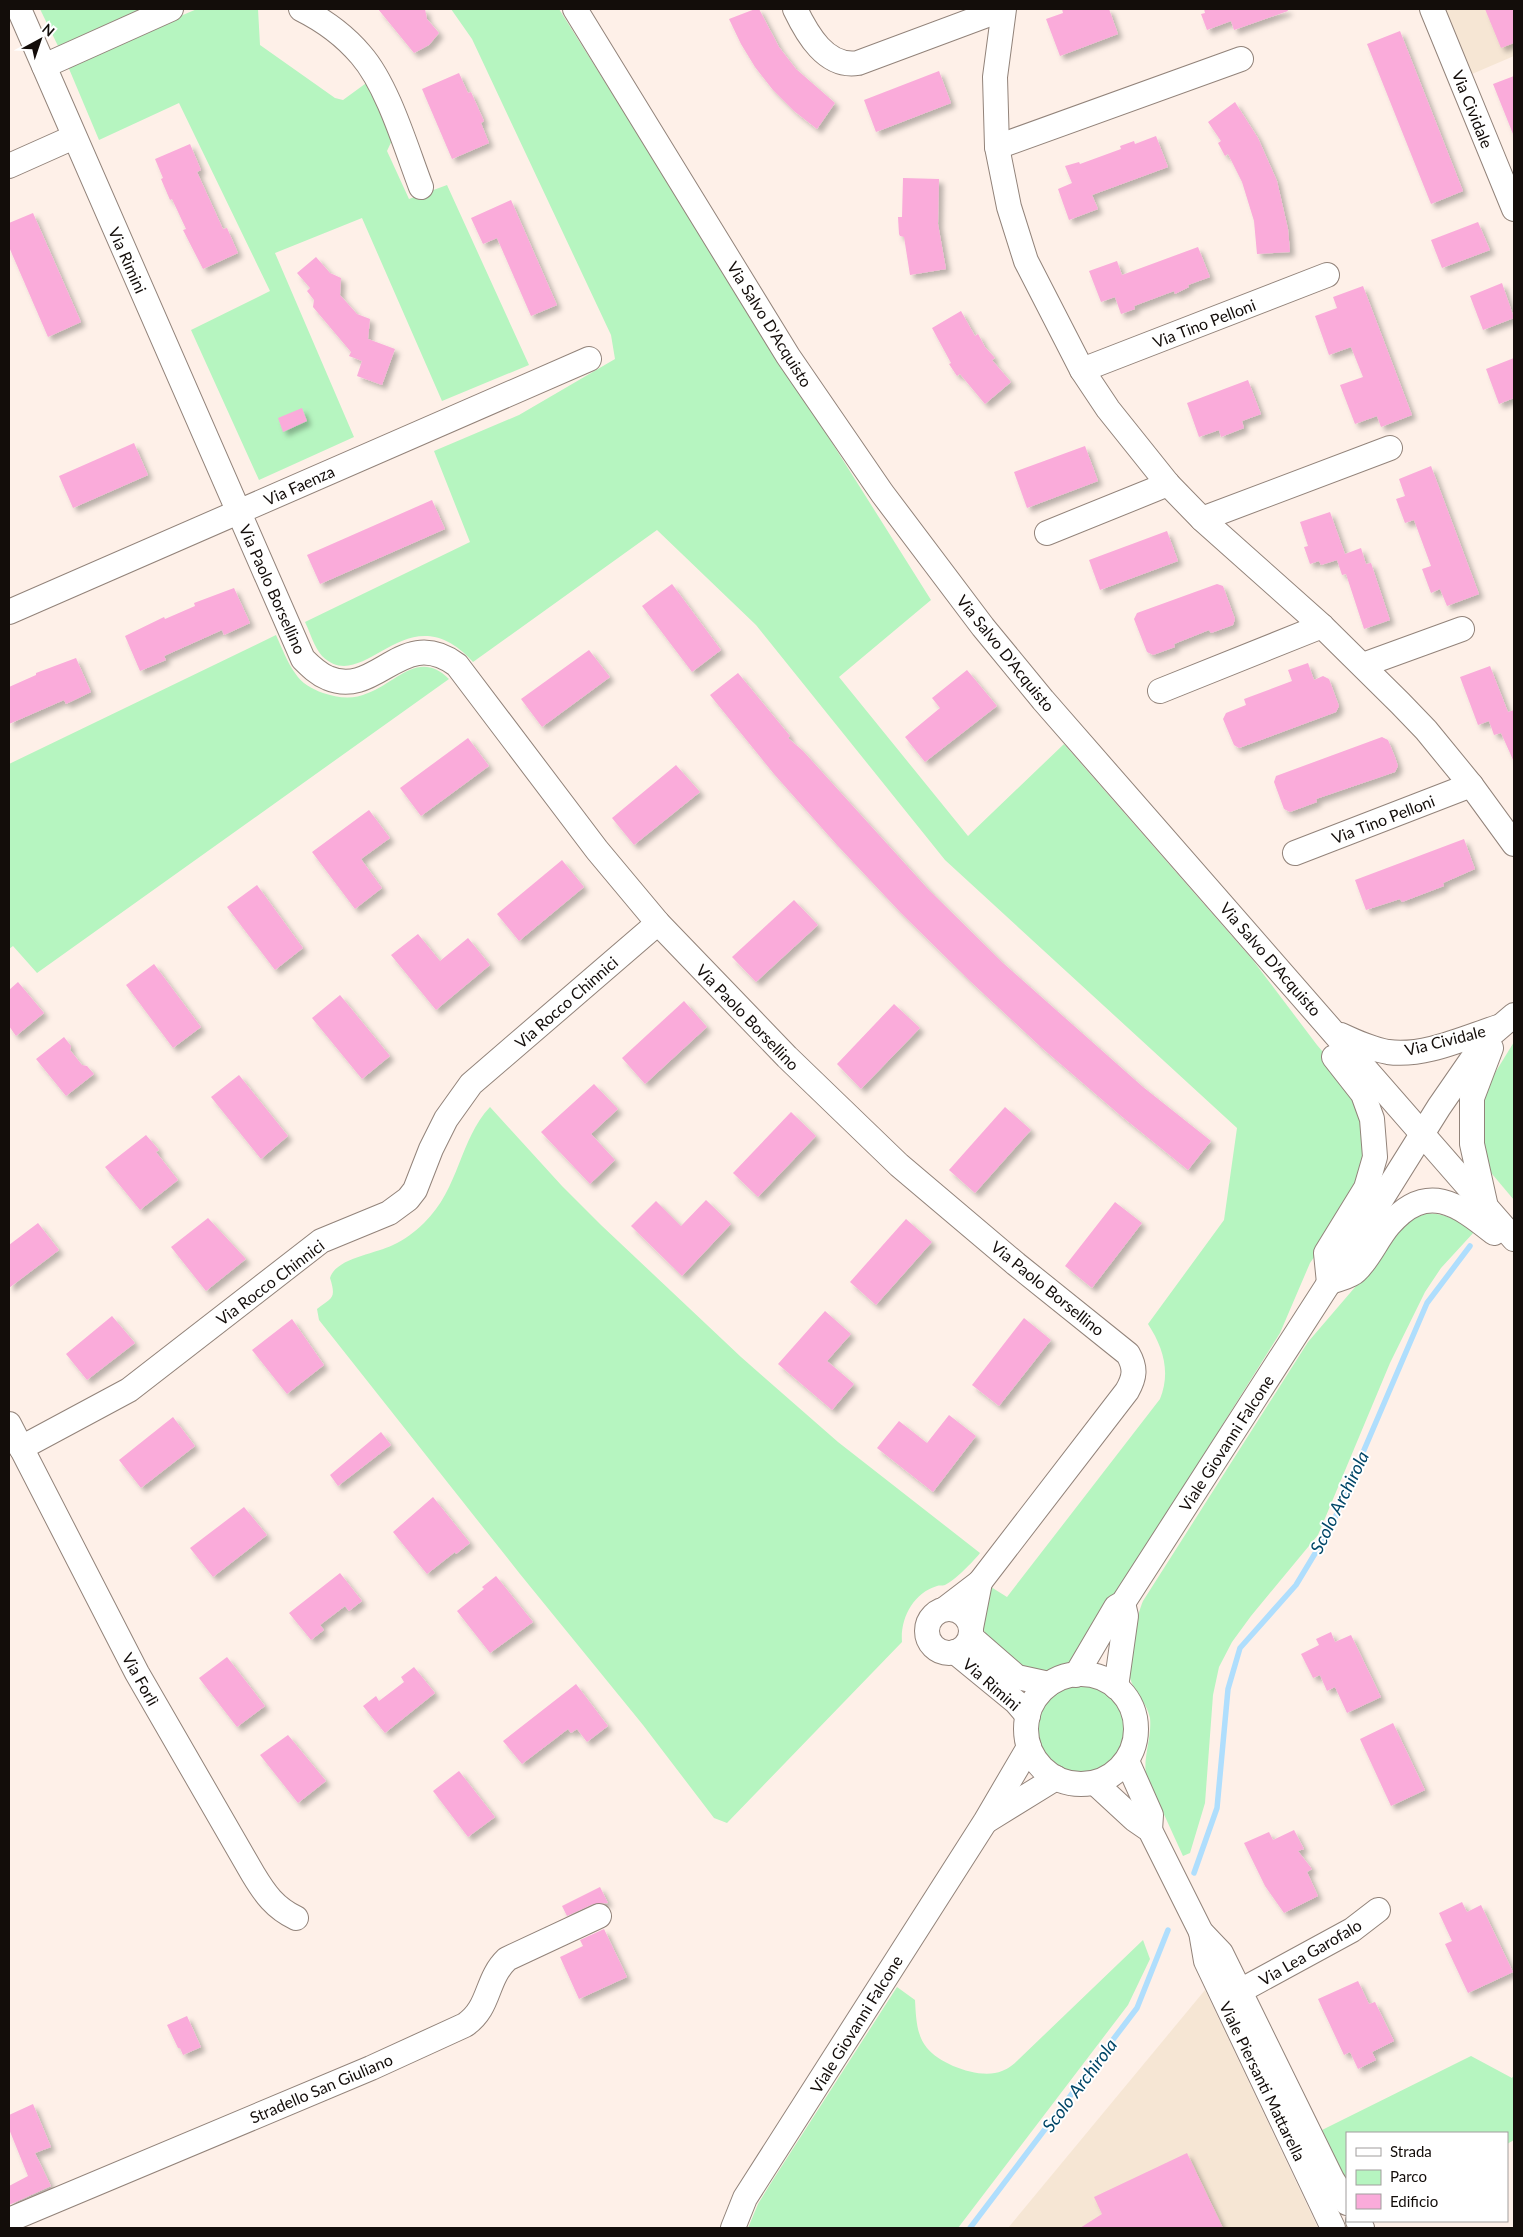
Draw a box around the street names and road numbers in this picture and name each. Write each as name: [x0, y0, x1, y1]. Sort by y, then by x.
street label: Via Cividale: [1449, 67, 1497, 151]
street label: Via Rimini: [105, 224, 151, 296]
street label: Via Salvo D'Acquisto: [724, 258, 816, 390]
street label: Via Tino Pelloni: [1150, 295, 1258, 351]
street label: Via Faenza: [261, 461, 337, 509]
street label: Via Paolo Borsellino: [236, 521, 310, 657]
street label: Via Salvo D'Acquisto: [953, 591, 1059, 715]
street label: Via Tino Pelloni: [1329, 791, 1437, 847]
street label: Via Salvo D'Acquisto: [1216, 898, 1326, 1020]
street label: Via Rocco Chinnici: [511, 952, 621, 1052]
street label: Via Paolo Borsellino: [693, 960, 803, 1074]
street label: Via Cividale: [1403, 1021, 1487, 1059]
street label: Via Rocco Chinnici: [212, 1235, 328, 1329]
street label: Via Paolo Borsellino: [988, 1237, 1108, 1339]
street label: Viale Giovanni Falcone: [1175, 1371, 1277, 1515]
street label: Via Forlì: [119, 1649, 163, 1709]
street label: Via Rimini: [959, 1654, 1025, 1714]
street label: Via Lea Garofalo: [1255, 1915, 1365, 1989]
street label: Viale Giovanni Falcone: [806, 1952, 906, 2096]
street label: Viale Piersanti Mattarella: [1216, 1998, 1310, 2164]
street label: Stradello San Giuliano: [247, 2049, 395, 2127]

